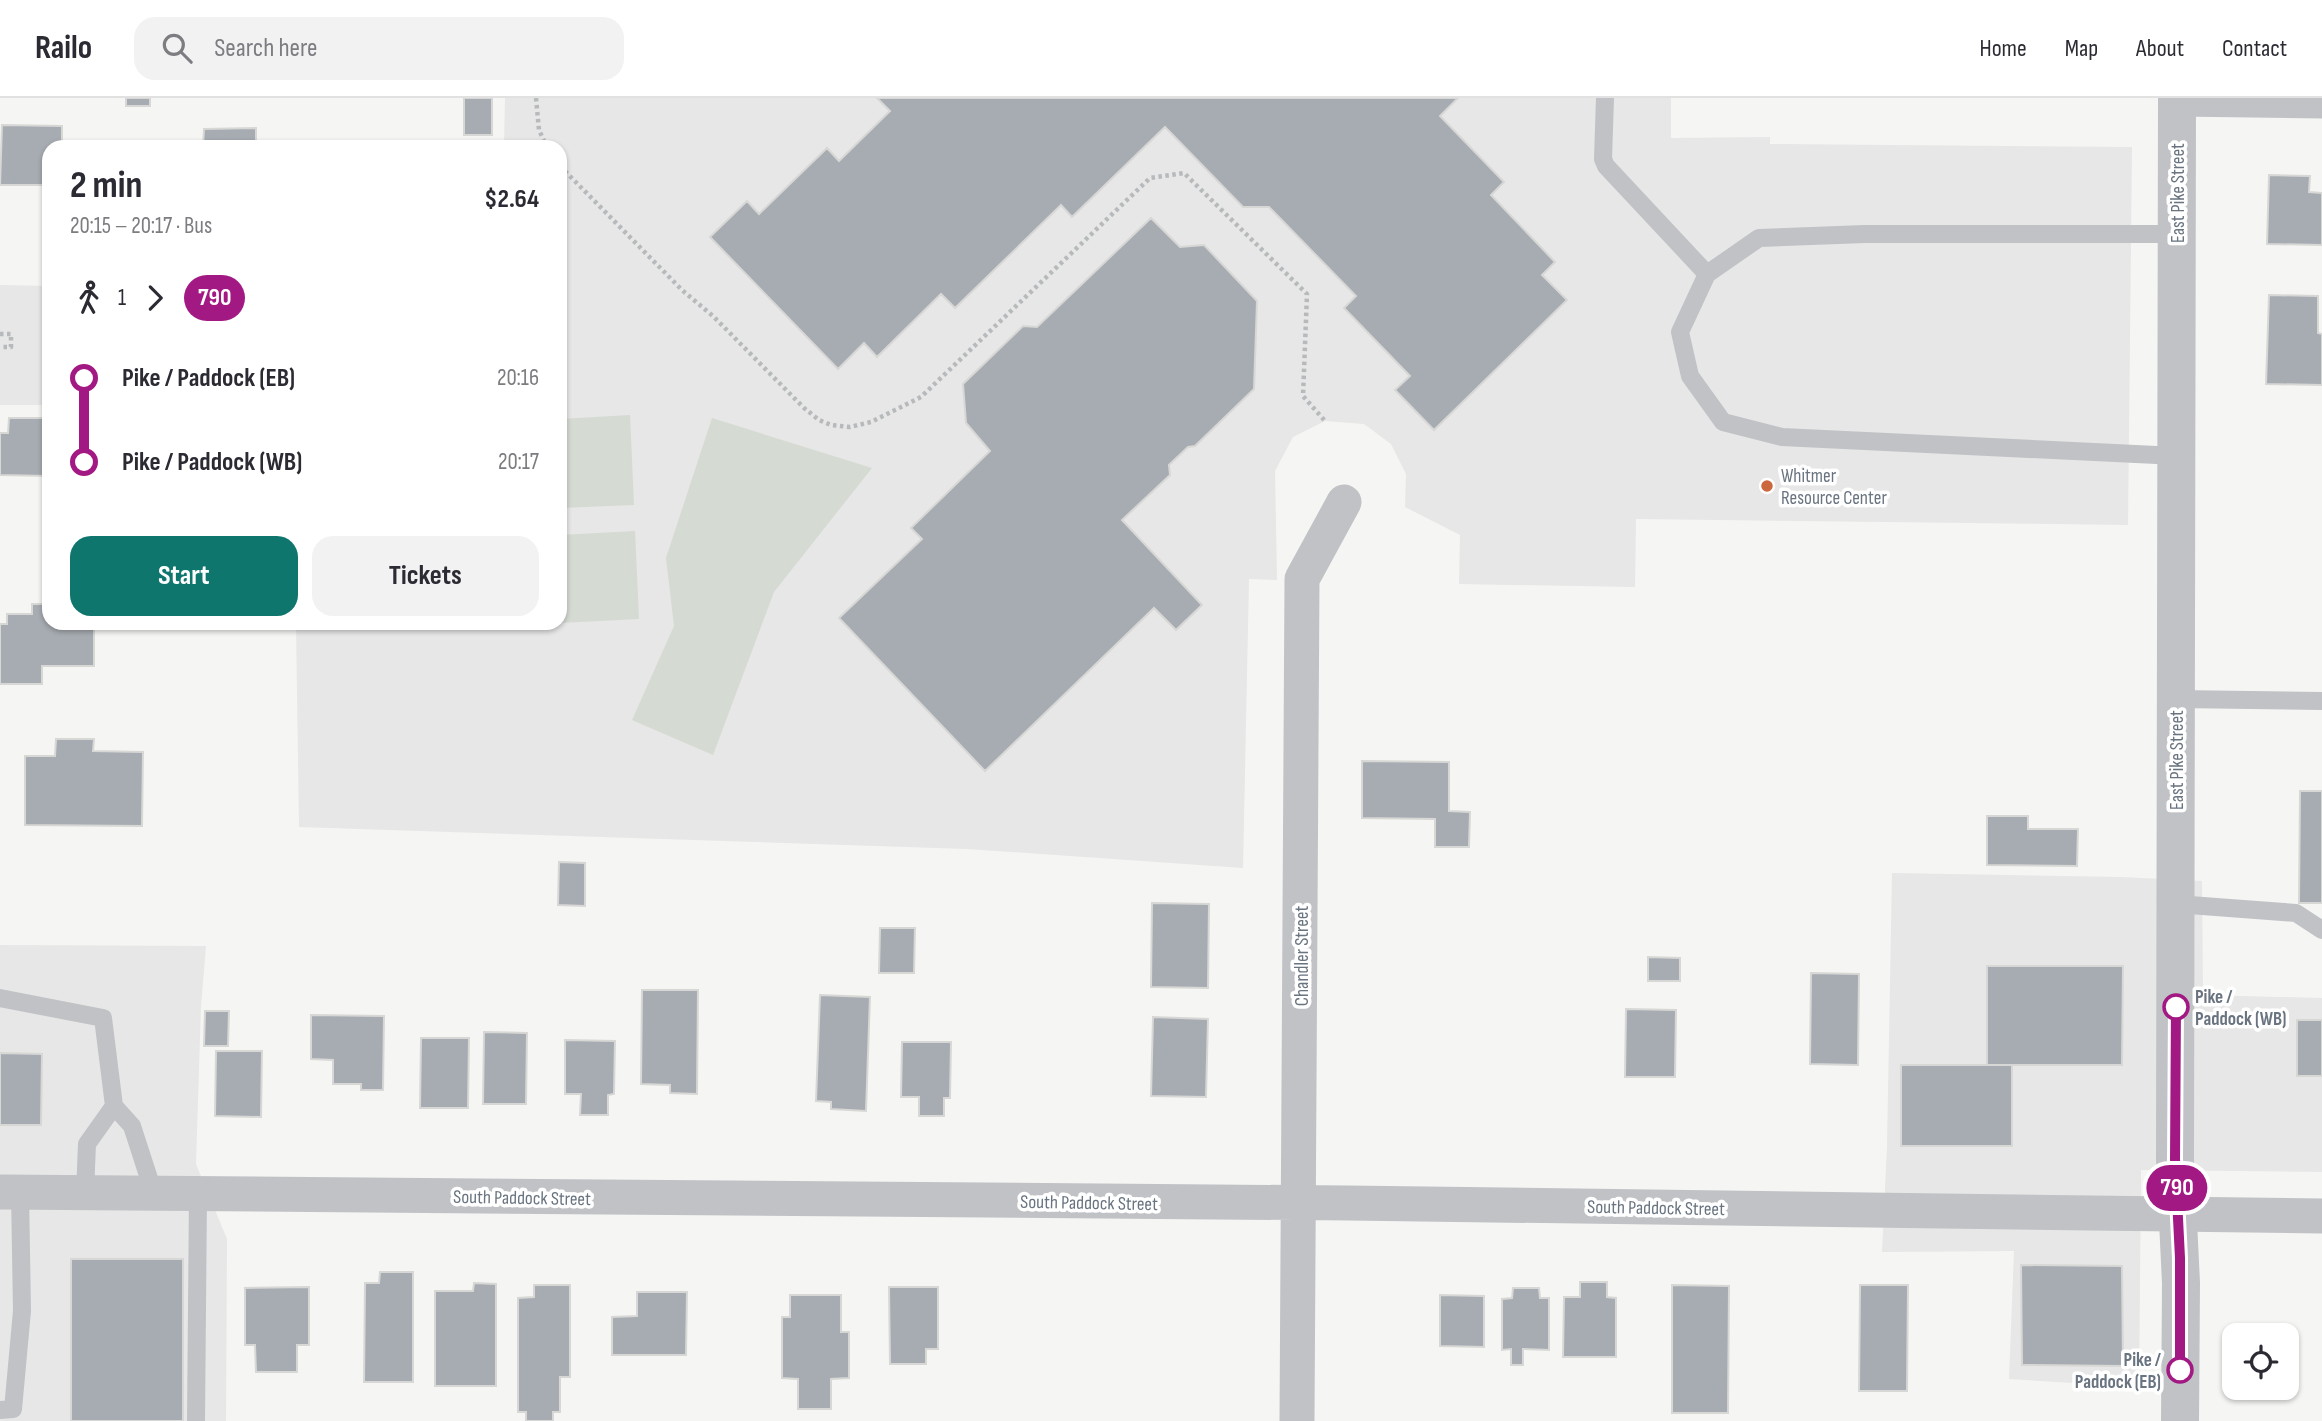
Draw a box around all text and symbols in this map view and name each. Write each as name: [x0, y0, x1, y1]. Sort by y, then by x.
search box: [134, 17, 624, 80]
text: Railo: [35, 28, 92, 68]
icon: search: [158, 29, 196, 67]
text: Search here: [214, 33, 318, 64]
text: Home: [1979, 34, 2027, 63]
text: Map: [2065, 34, 2098, 63]
text: About: [2136, 34, 2184, 63]
text: Contact: [2222, 34, 2287, 63]
street label: East Pike Street: [2167, 143, 2190, 243]
text: 2 min: [70, 163, 142, 208]
text: $2.64: [484, 184, 539, 215]
text: 20:15 – 20:17 · Bus: [70, 212, 212, 240]
icon: walk: [70, 279, 108, 317]
icon: forward: [136, 279, 174, 317]
text: 790: [198, 283, 231, 312]
text: 1: [118, 284, 126, 312]
text: Pike / Paddock (EB): [122, 363, 295, 394]
text: 20:16: [497, 364, 539, 392]
text: Pike / Paddock (WB): [122, 447, 302, 478]
text: 20:17: [498, 448, 539, 476]
place label: Whitmer Resource Center: [1781, 465, 1887, 510]
marker: Whitmer Resource Center: [1759, 478, 1775, 494]
button: Start: [70, 536, 298, 616]
button: Tickets: [312, 536, 539, 616]
street label: East Pike Street: [2166, 710, 2189, 810]
street label: Chandler Street: [1291, 906, 1314, 1006]
place label: Pike / Paddock (WB): [2195, 986, 2286, 1031]
marker: Pike / Paddock (WB): [2163, 994, 2189, 1020]
line badge: 790: [2137, 1165, 2217, 1211]
text: 790: [2160, 1173, 2194, 1202]
street label: South Paddock Street: [453, 1186, 591, 1211]
street label: South Paddock Street: [1020, 1191, 1158, 1216]
street label: South Paddock Street: [1587, 1196, 1725, 1221]
map controls: [2222, 1323, 2299, 1400]
button: locate: [2222, 1323, 2299, 1400]
place label: Pike / Paddock (EB): [2075, 1349, 2162, 1394]
marker: Pike / Paddock (EB): [2167, 1357, 2193, 1383]

